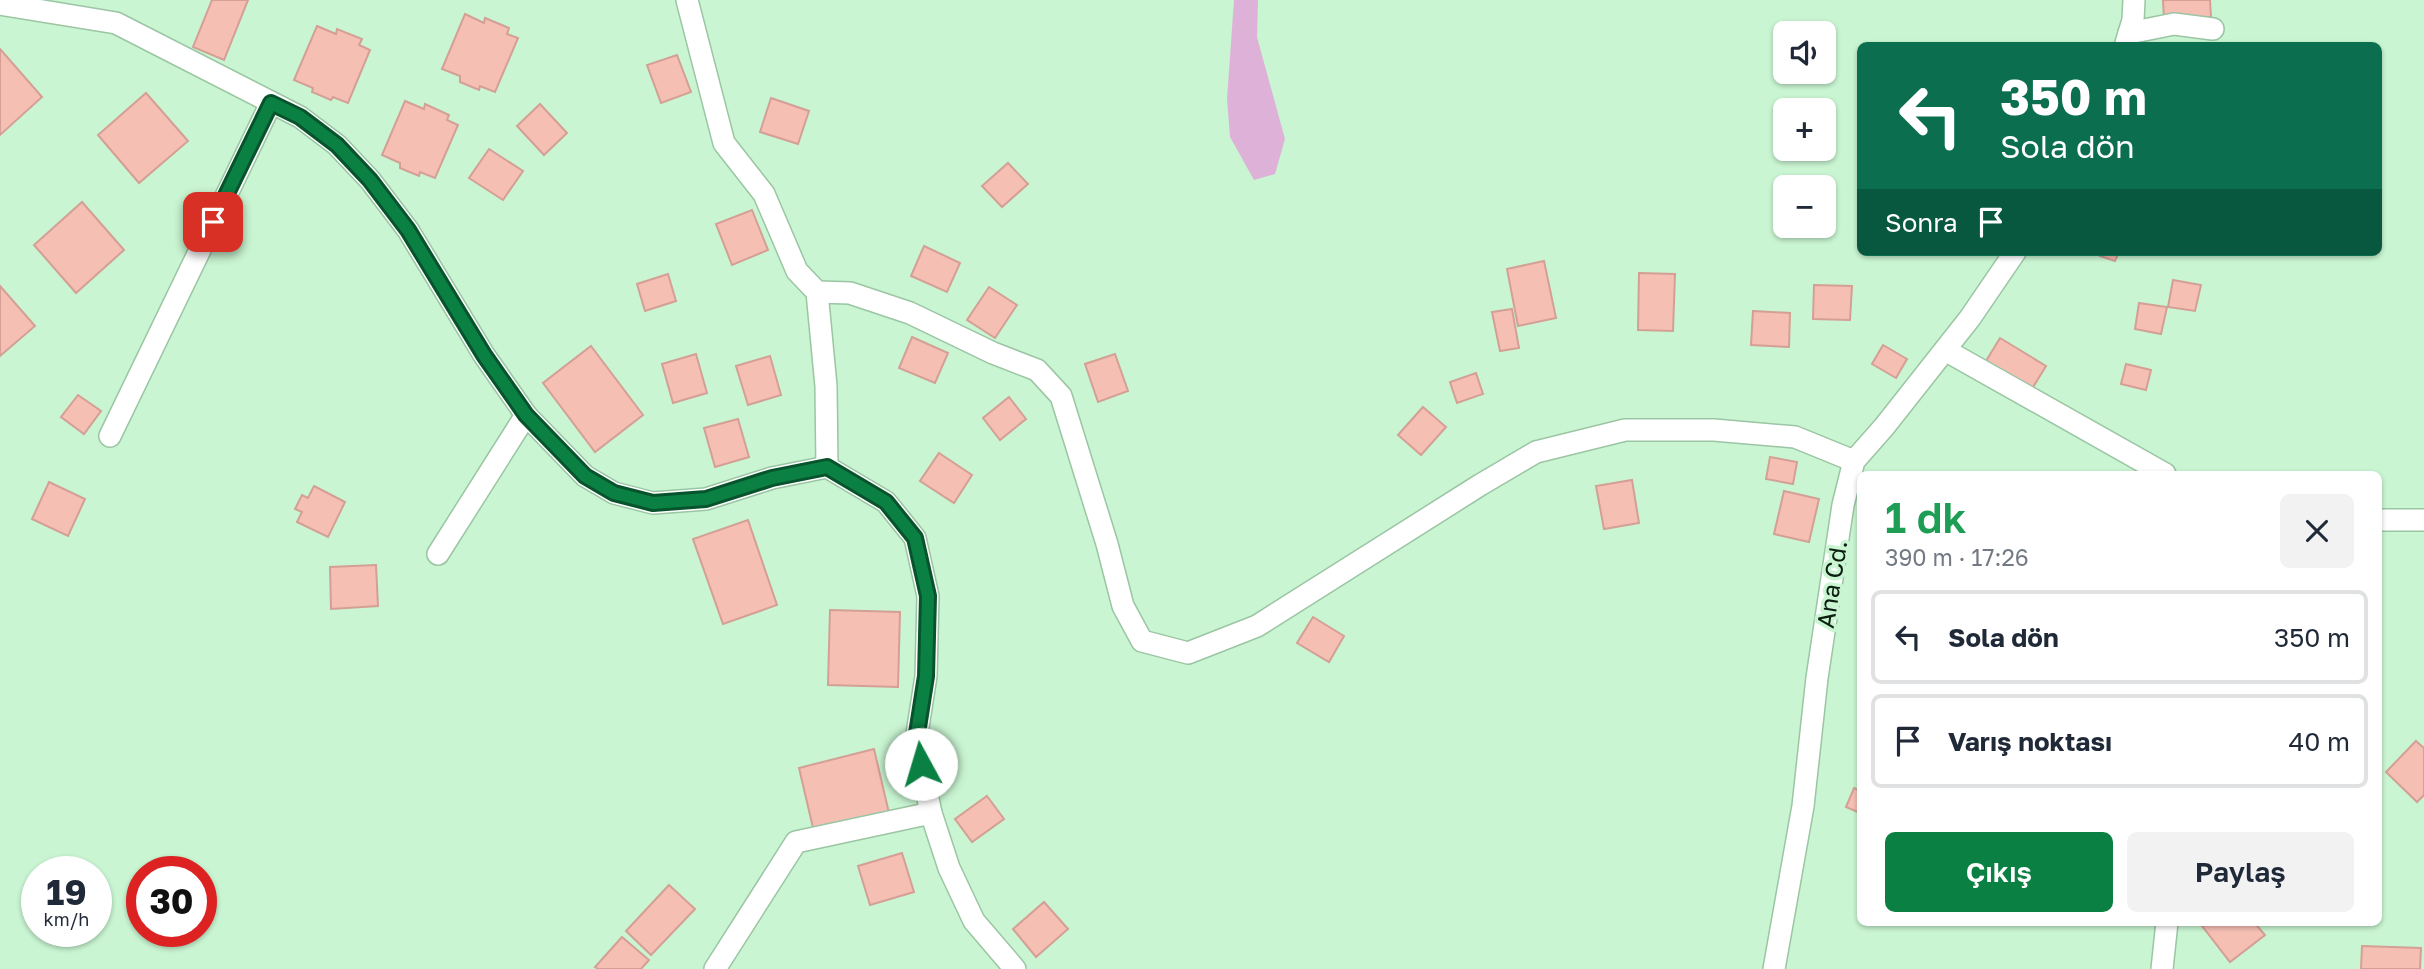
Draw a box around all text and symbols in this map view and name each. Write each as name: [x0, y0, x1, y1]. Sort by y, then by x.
map controls: [1773, 21, 1836, 238]
button: sound: [1773, 21, 1836, 84]
text: 350 m: [2000, 67, 2147, 126]
icon: left: [1885, 70, 1976, 161]
button: +: [1773, 98, 1836, 161]
text: Sola dön: [2000, 127, 2135, 165]
button: −: [1773, 175, 1836, 238]
pin: [183, 192, 243, 252]
icon: arrive: [194, 203, 232, 241]
icon: arrive: [1972, 203, 2010, 241]
text: Sonra: [1885, 207, 1958, 238]
text: 1 dk: [1885, 492, 1967, 542]
button: close: [2280, 494, 2354, 568]
street label: Ana Cd.: [1810, 538, 1852, 630]
text: 390 m · 17:26: [1885, 543, 2029, 571]
icon: left: [1889, 618, 1927, 656]
text: Sola dön: [1948, 622, 2059, 653]
text: 350 m: [2274, 622, 2350, 653]
icon: arrive: [1889, 722, 1927, 760]
text: Varış noktası: [1948, 726, 2112, 757]
text: 40 m: [2289, 726, 2350, 757]
position arrow: [884, 727, 958, 801]
button: Çıkış: [1885, 832, 2113, 912]
button: Paylaş: [2127, 832, 2354, 912]
speed limit sign: 30: [126, 856, 217, 947]
text: 19: [46, 871, 87, 913]
text: km/h: [44, 908, 89, 930]

